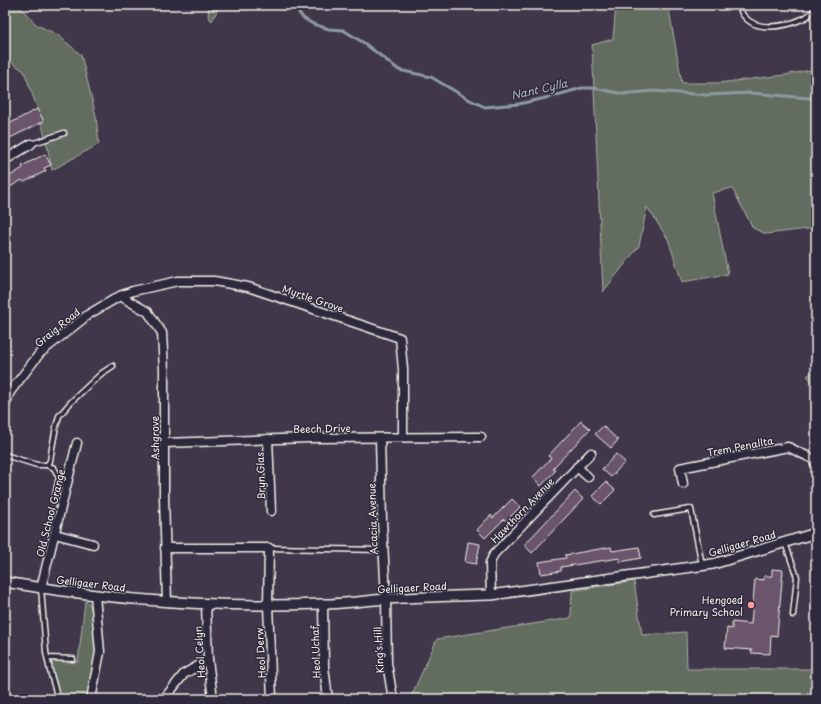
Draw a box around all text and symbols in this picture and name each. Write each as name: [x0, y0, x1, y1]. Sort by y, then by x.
water label: Nant Cylla: [509, 74, 570, 104]
street label: Myrtle Grove: [280, 280, 346, 316]
street label: Graig Road: [31, 304, 83, 350]
street label: Ashgrove: [147, 416, 162, 460]
street label: Beech Drive: [293, 420, 351, 436]
street label: Trem Penallta: [706, 432, 775, 460]
street label: Bryn Glas: [252, 451, 268, 500]
street label: Old School Grange: [32, 467, 68, 559]
street label: Hawthorn Avenue: [487, 473, 558, 546]
street label: Acacia Avenue: [363, 482, 381, 555]
street label: Gelligaer Road: [706, 526, 778, 560]
street label: Gelligaer Road: [56, 571, 127, 595]
street label: Gelligaer Road: [377, 578, 447, 596]
place label: Hengoed Primary School: [669, 592, 743, 619]
marker: Hengoed Primary School: [746, 600, 756, 610]
street label: Heol Uchaf: [307, 624, 323, 679]
street label: Heol Celyn: [190, 625, 208, 679]
street label: King's Hill: [369, 626, 387, 674]
street label: Heol Derw: [251, 627, 269, 679]

